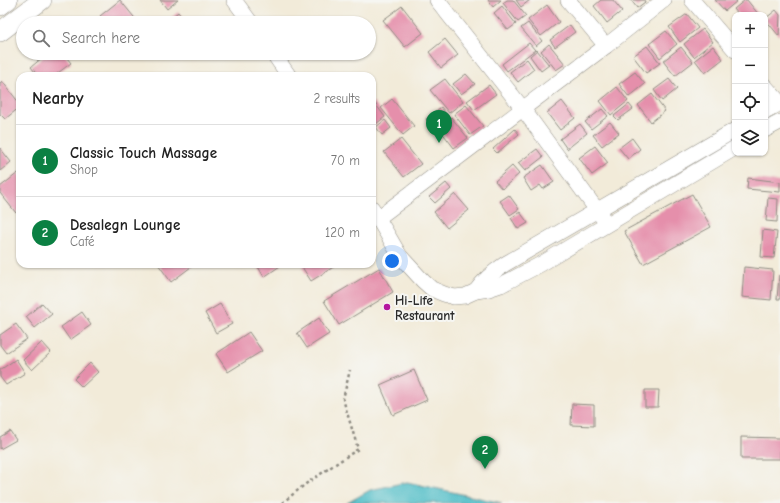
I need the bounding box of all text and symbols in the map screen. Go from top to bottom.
map controls [732,12,768,156]
button: + [732,12,768,48]
search box [16,16,376,60]
icon: search [30,27,52,49]
text: Search here [62,29,140,47]
button: − [732,48,768,84]
button: locate [732,84,768,120]
text: Nearby [32,89,83,108]
text: 2 results [313,91,360,106]
pin: 1 [426,110,452,143]
button: layers [732,120,768,156]
text: Classic Touch Massage [70,144,217,162]
text: 1 [42,153,48,168]
text: 70 m [331,153,360,168]
text: Shop [70,162,98,177]
text: Desalegn Lounge [70,216,180,234]
text: 2 [42,225,48,240]
text: 120 m [325,225,360,240]
text: Café [70,234,94,249]
your location [382,251,402,271]
place label: Hi-Life Restaurant [395,293,455,323]
marker: Hi-Life Restaurant [382,302,392,312]
pin: 2 [472,436,498,469]

